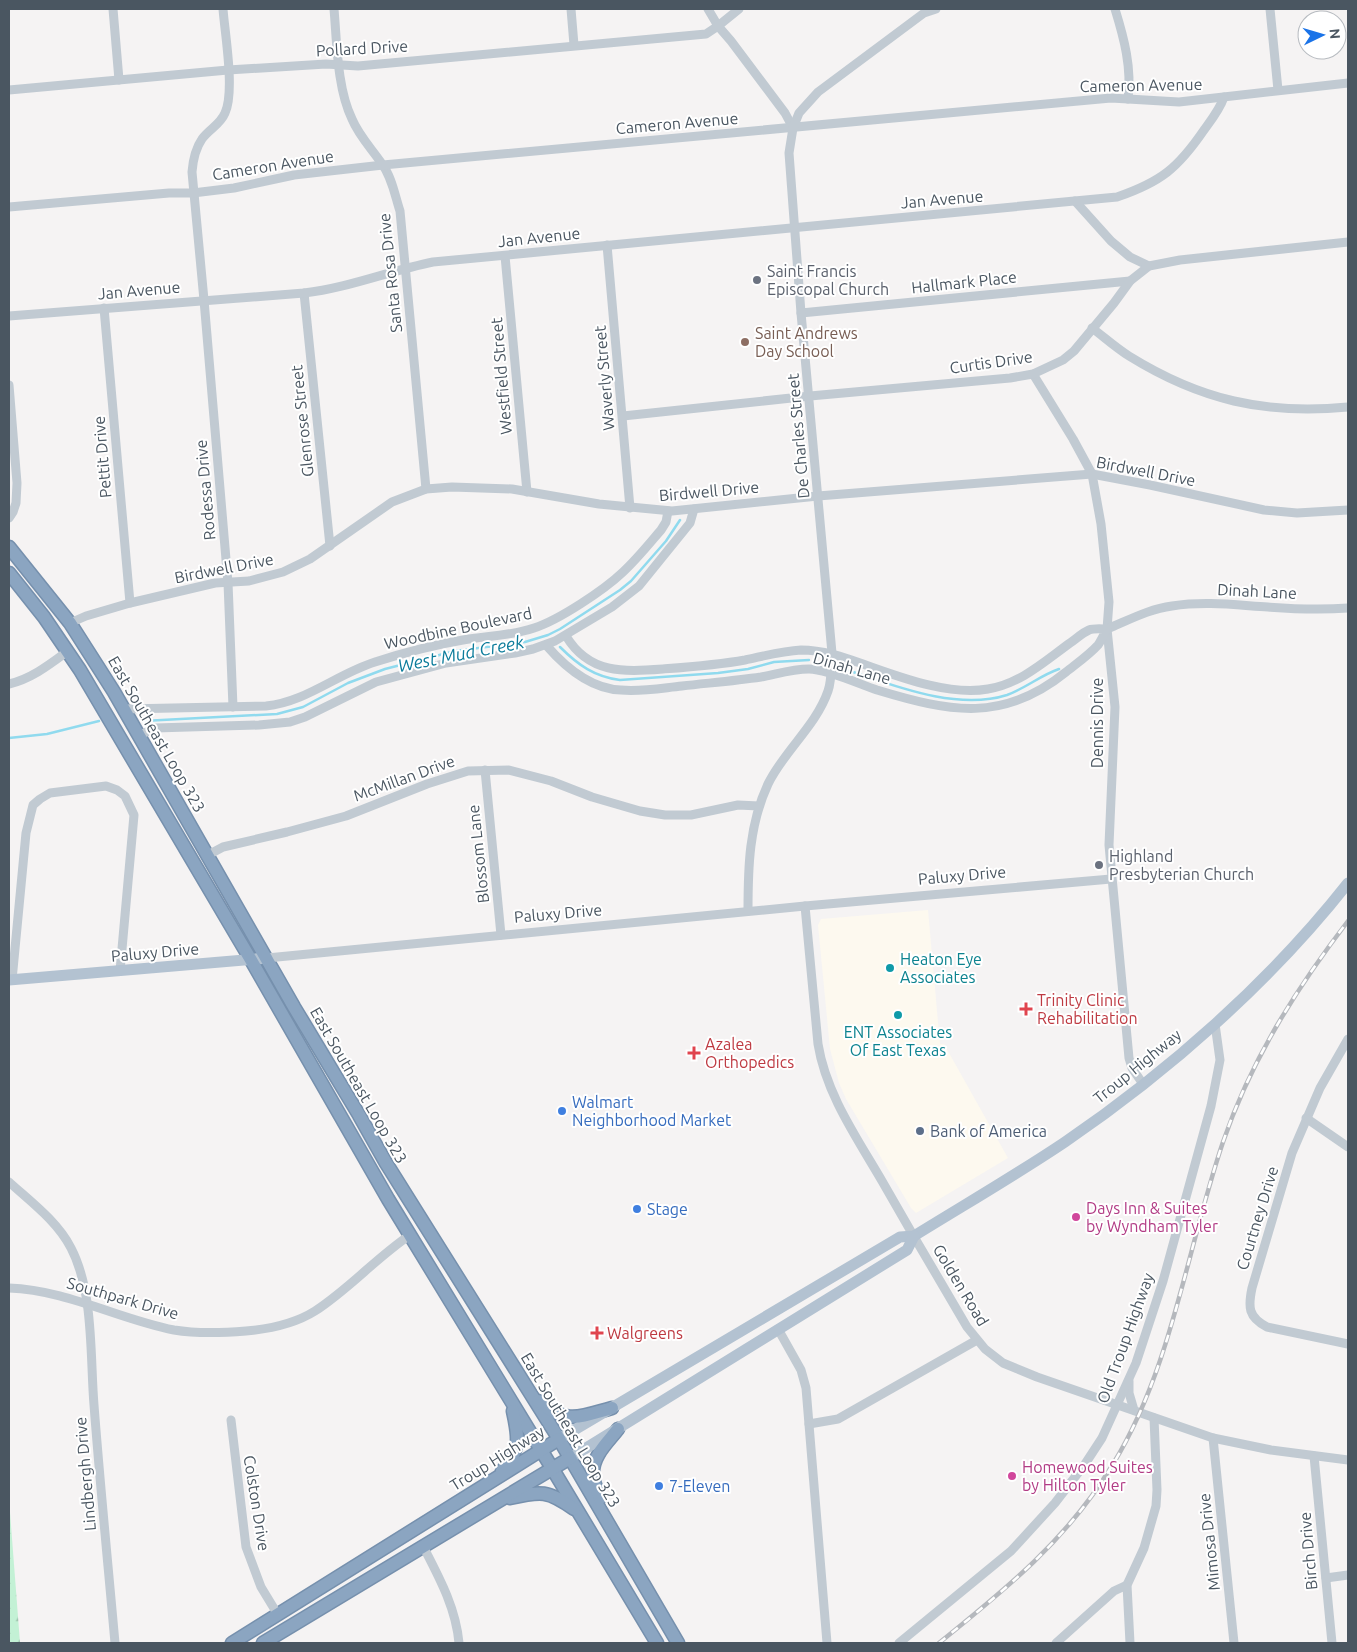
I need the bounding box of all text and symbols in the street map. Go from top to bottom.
north arrow [1297,10,1347,60]
text: N [1327,28,1343,40]
street label: Pollard Drive [315,37,409,59]
street label: Cameron Avenue [1079,75,1203,95]
street label: Cameron Avenue [615,109,739,137]
street label: Cameron Avenue [211,147,335,183]
street label: Jan Avenue [900,186,984,212]
street label: Santa Rosa Drive [375,212,405,334]
street label: Jan Avenue [497,224,581,250]
place label: Saint Francis Episcopal Church [767,262,889,298]
street label: Hallmark Place [910,268,1018,296]
marker: Saint Francis Episcopal Church [751,274,763,286]
street label: Jan Avenue [97,277,181,303]
street label: Westfield Street [487,316,515,435]
street label: Waverly Street [590,324,618,431]
place label: Saint Andrews Day School [755,324,858,360]
marker: Saint Andrews Day School [739,336,751,348]
street label: Curtis Drive [948,347,1034,377]
street label: Glenrose Street [287,364,317,478]
street label: De Charles Street [784,372,812,499]
street label: Pettit Drive [89,415,115,499]
street label: Rodessa Drive [192,439,218,541]
street label: Birdwell Drive [1095,453,1197,489]
street label: Birdwell Drive [658,478,760,504]
street label: Birdwell Drive [173,550,275,586]
street label: Dinah Lane [1217,580,1297,602]
street label: Woodbine Boulevard [382,604,534,652]
water label: West Mud Creek [396,631,526,675]
street label: Dinah Lane [811,648,893,688]
street label: East Southeast Loop 323 [105,653,209,815]
street label: Dennis Drive [1088,678,1106,768]
street label: McMillan Drive [351,751,457,805]
street label: Blossom Lane [464,804,492,904]
place label: Highland Presbyterian Church [1109,847,1254,883]
marker: Highland Presbyterian Church [1093,859,1105,871]
street label: Paluxy Drive [917,862,1007,888]
street label: Paluxy Drive [513,900,603,926]
street label: Paluxy Drive [110,939,200,965]
place label: Heaton Eye Associates [900,950,982,986]
marker: Heaton Eye Associates [884,962,896,974]
place label: Trinity Clinic Rehabilitation [1037,991,1138,1027]
marker: Trinity Clinic Rehabilitation [1019,1002,1033,1016]
street label: East Southeast Loop 323 [307,1004,411,1166]
marker: ENT Associates Of East Texas [892,1009,904,1021]
place label: ENT Associates Of East Texas [844,1023,952,1059]
street label: Troup Highway [1090,1025,1185,1107]
place label: Azalea Orthopedics [705,1035,794,1071]
marker: Azalea Orthopedics [687,1046,701,1060]
place label: Walmart Neighborhood Market [572,1093,732,1129]
marker: Walmart Neighborhood Market [556,1105,568,1117]
place label: Bank of America [930,1122,1047,1140]
marker: Bank of America [914,1125,926,1137]
street label: Courtney Drive [1233,1164,1281,1272]
place label: Days Inn & Suites by Wyndham Tyler [1086,1199,1218,1235]
place label: Stage [647,1200,688,1218]
marker: Stage [631,1203,643,1215]
marker: Days Inn & Suites by Wyndham Tyler [1070,1211,1082,1223]
street label: Golden Road [930,1241,992,1329]
street label: Old Troup Highway [1093,1270,1157,1406]
street label: Southpark Drive [65,1273,181,1323]
place label: Walgreens [607,1324,683,1342]
marker: Walgreens [591,1327,603,1339]
street label: East Southeast Loop 323 [518,1349,624,1511]
street label: Lindbergh Drive [71,1416,99,1532]
street label: Troup Highway [447,1422,548,1494]
street label: Colston Drive [241,1454,273,1552]
place label: Homewood Suites by Hilton Tyler [1022,1458,1153,1494]
marker: Homewood Suites by Hilton Tyler [1006,1470,1018,1482]
place label: 7-Eleven [669,1477,730,1495]
marker: 7-Eleven [653,1480,665,1492]
street label: Mimosa Drive [1195,1493,1223,1591]
street label: Birch Drive [1296,1511,1320,1591]

